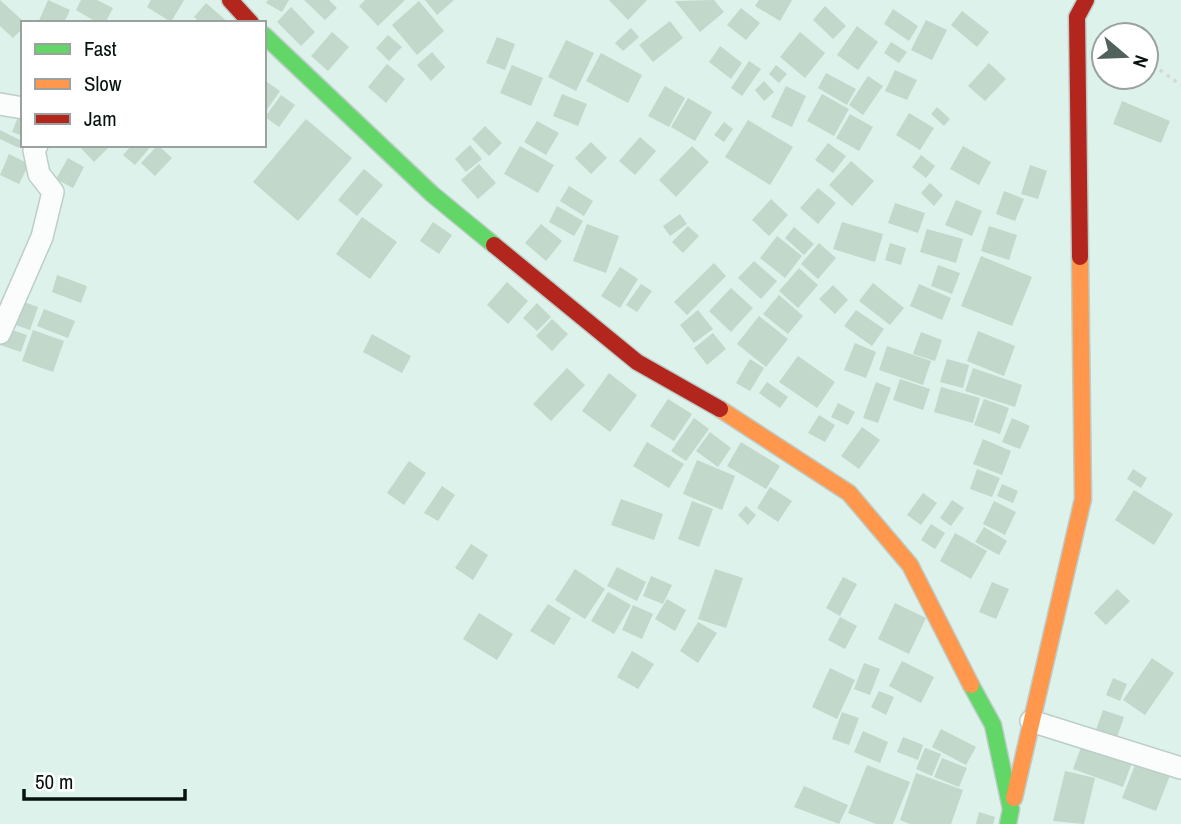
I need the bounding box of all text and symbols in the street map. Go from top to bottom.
legend [21,21,266,147]
north arrow [1090,21,1160,91]
text: Fast [84,34,117,63]
text: N [1127,52,1155,71]
text: Slow [84,69,122,98]
text: Jam [84,104,117,133]
scale bar [24,758,186,802]
text: 50 m [35,767,73,796]

